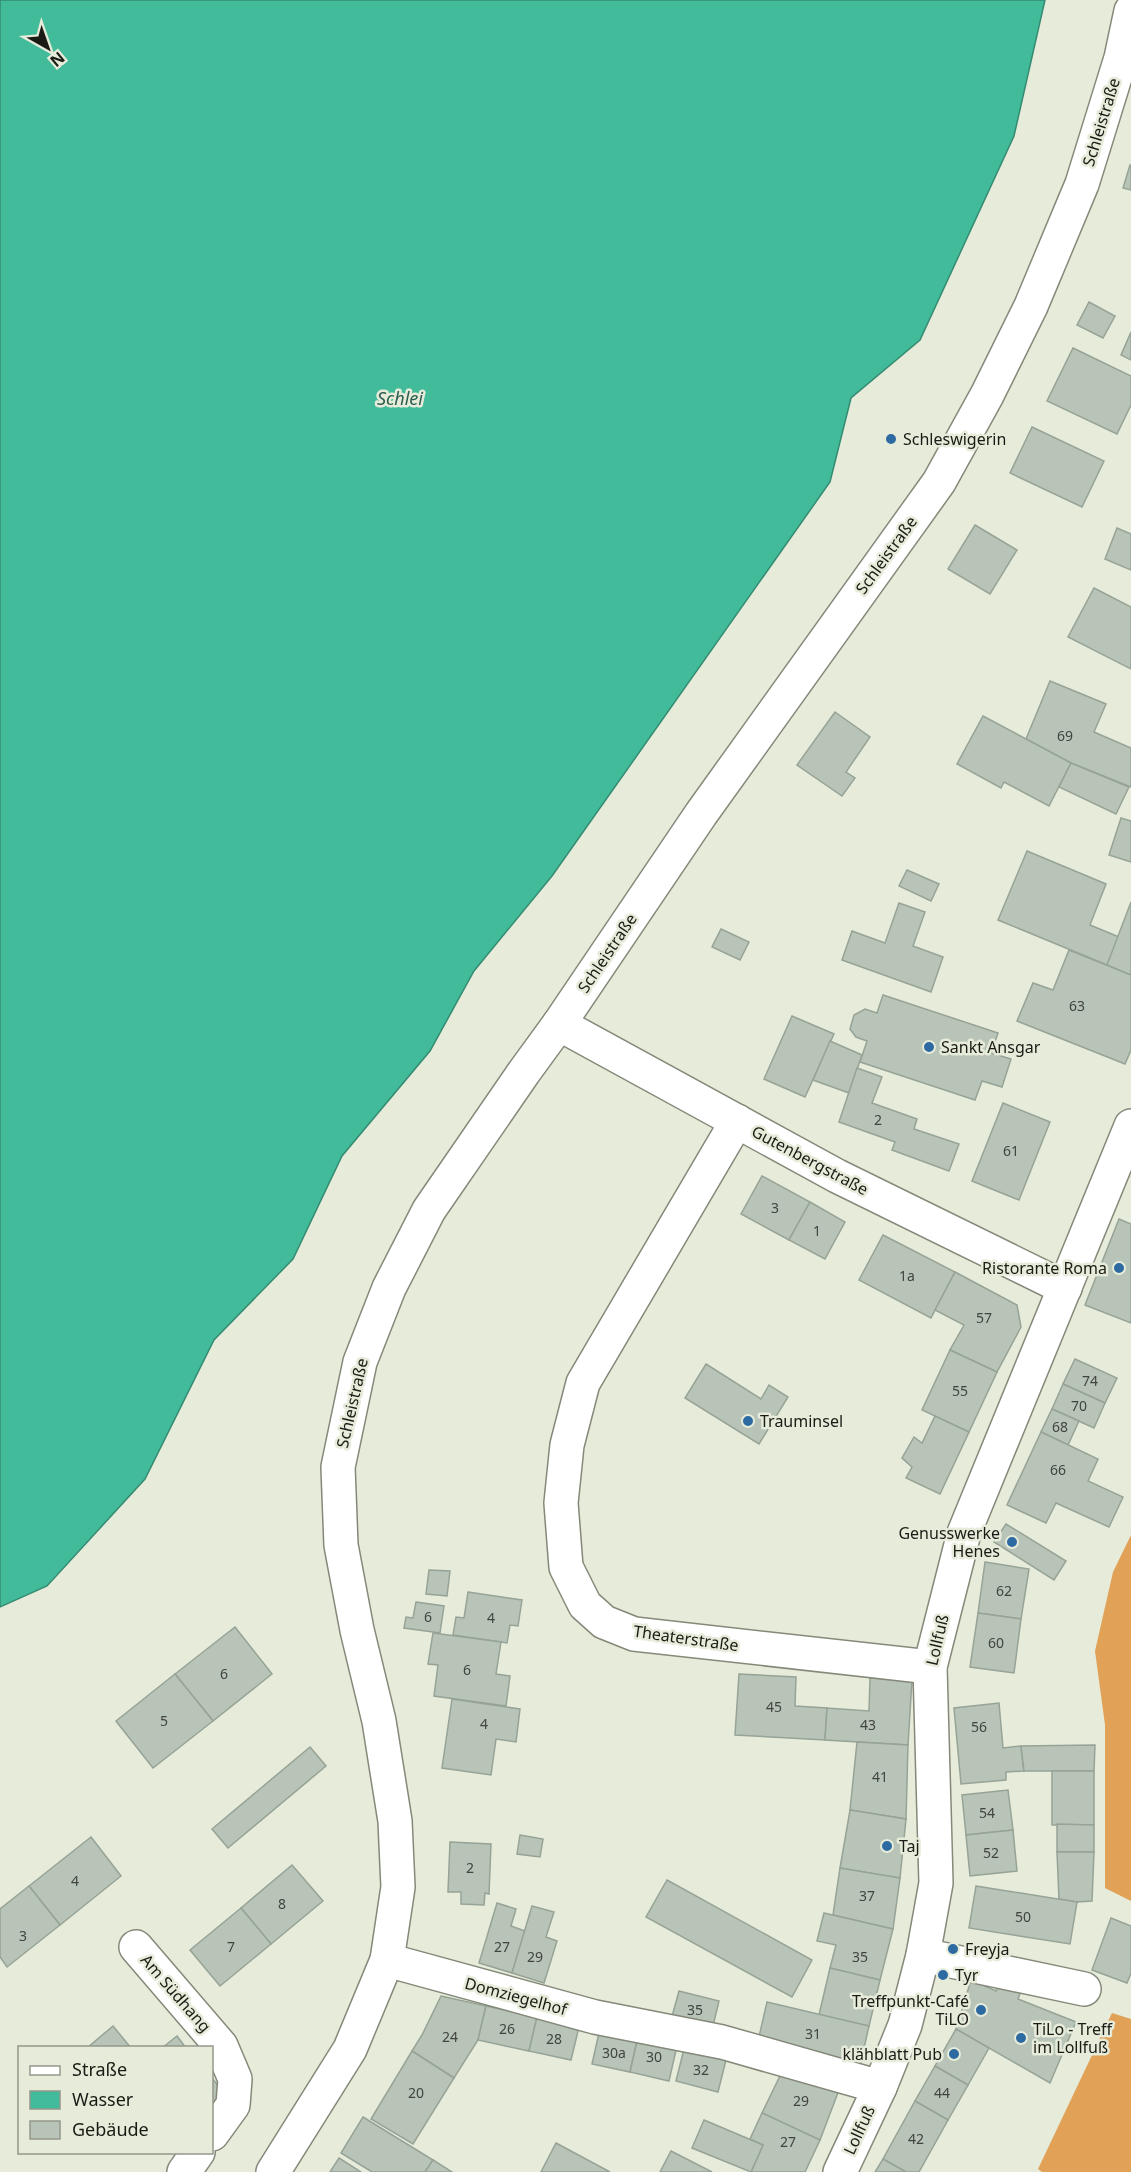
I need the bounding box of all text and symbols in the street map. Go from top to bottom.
north arrow [18,18,78,78]
text: N [46,47,70,72]
street label: Schleistraße [1077,75,1125,169]
water label: Schlei [377,386,423,410]
place label: Schleswigerin [903,428,1006,450]
marker: Schleswigerin [884,432,898,446]
street label: Schleistraße [850,512,922,598]
house number: 69 [1057,726,1073,745]
street label: Schleistraße [572,909,642,997]
house number: 63 [1069,996,1085,1015]
place label: Sankt Ansgar [941,1036,1041,1058]
marker: Sankt Ansgar [922,1040,936,1054]
house number: 2 [874,1110,882,1129]
street label: Gutenbergstraße [748,1120,872,1200]
house number: 61 [1003,1141,1019,1160]
house number: 3 [771,1198,779,1217]
house number: 1 [813,1221,821,1240]
place label: Ristorante Roma [982,1257,1107,1279]
marker: Ristorante Roma [1112,1261,1126,1275]
house number: 1a [899,1266,915,1285]
house number: 57 [976,1308,992,1327]
street label: Schleistraße [331,1356,373,1450]
house number: 74 [1082,1371,1098,1390]
house number: 55 [952,1381,968,1400]
house number: 70 [1071,1396,1087,1415]
place label: Trauminsel [760,1410,843,1432]
marker: Trauminsel [741,1414,755,1428]
house number: 68 [1052,1417,1068,1436]
house number: 66 [1050,1460,1066,1479]
place label: Genusswerke Henes [898,1522,1000,1562]
marker: Genusswerke Henes [1005,1535,1019,1549]
house number: 62 [996,1581,1012,1600]
house number: 6 [424,1607,432,1626]
house number: 4 [487,1608,495,1627]
street label: Lollfuß [920,1612,954,1668]
street label: Theaterstraße [632,1620,740,1656]
house number: 60 [988,1633,1004,1652]
house number: 6 [463,1660,471,1679]
house number: 6 [220,1664,228,1683]
house number: 45 [766,1697,782,1716]
house number: 5 [160,1711,168,1730]
house number: 4 [480,1714,488,1733]
house number: 43 [860,1715,876,1734]
house number: 56 [971,1717,987,1736]
house number: 41 [872,1767,888,1786]
house number: 54 [979,1803,995,1822]
place label: Taj [899,1835,920,1857]
marker: Taj [880,1839,894,1853]
house number: 52 [983,1843,999,1862]
house number: 2 [466,1858,474,1877]
house number: 4 [71,1871,79,1890]
house number: 37 [859,1886,875,1905]
house number: 8 [278,1894,286,1913]
house number: 50 [1015,1907,1031,1926]
house number: 3 [19,1926,27,1945]
house number: 7 [227,1937,235,1956]
house number: 27 [494,1937,510,1956]
place label: Freyja [965,1938,1010,1960]
marker: Freyja [946,1942,960,1956]
house number: 29 [527,1947,543,1966]
house number: 35 [852,1947,868,1966]
street label: Am Südhang [136,1949,216,2037]
place label: Tyr [955,1964,979,1986]
marker: Tyr [936,1968,950,1982]
street label: Domziegelhof [462,1972,571,2021]
place label: Treffpunkt-Café TiLO [852,1990,969,2030]
house number: 35 [687,2000,703,2019]
marker: Treffpunkt-Café TiLO [974,2003,988,2017]
place label: TiLo - Treff im Lollfuß [1033,2018,1113,2058]
house number: 26 [499,2019,515,2038]
house number: 31 [805,2024,821,2043]
house number: 24 [442,2027,458,2046]
house number: 28 [546,2029,562,2048]
marker: TiLo - Treff im Lollfuß [1014,2031,1028,2045]
house number: 30a [602,2043,626,2062]
place label: klähblatt Pub [842,2043,942,2065]
legend [18,2046,213,2154]
house number: 30 [646,2047,662,2066]
marker: klähblatt Pub [947,2047,961,2061]
text: Straße [72,2057,127,2081]
house number: 32 [693,2060,709,2079]
house number: 20 [408,2083,424,2102]
house number: 44 [934,2083,950,2102]
text: Wasser [72,2087,134,2111]
house number: 29 [793,2091,809,2110]
street label: Lollfuß [838,2102,880,2158]
text: Gebäude [72,2117,149,2141]
house number: 42 [908,2129,924,2148]
house number: 27 [780,2132,796,2151]

